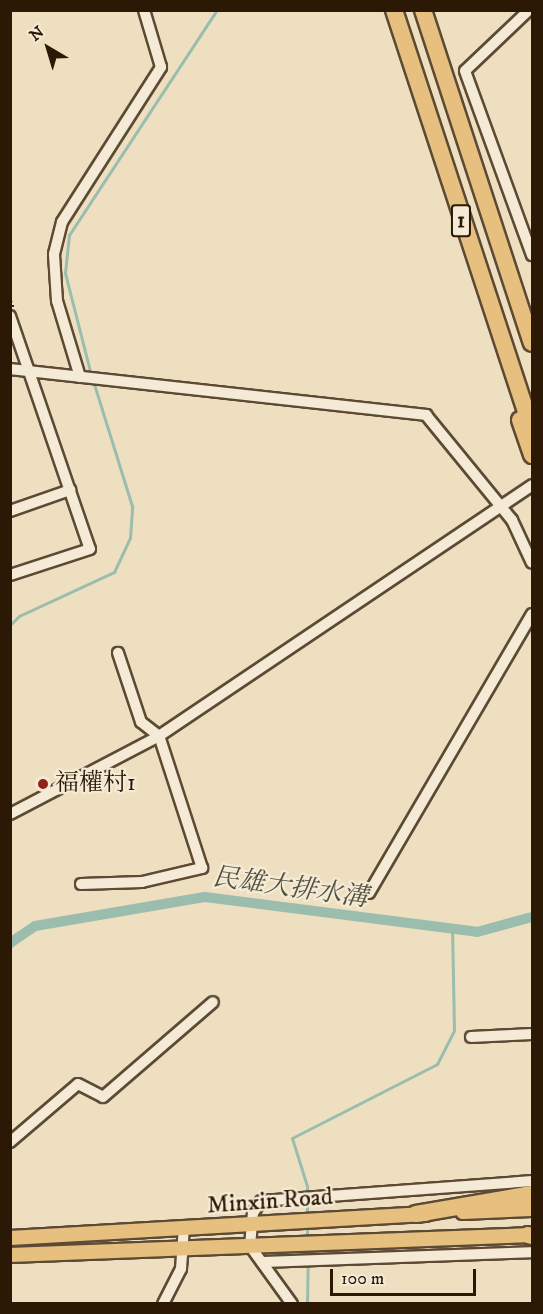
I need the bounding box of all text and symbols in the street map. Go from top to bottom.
north arrow [18,18,78,78]
text: N [26,22,48,46]
road number: 1 [450,202,472,240]
place label: 福權村1 [55,770,136,798]
marker: 福權村1 [36,777,50,791]
water label: 民雄大排水溝 [211,862,369,914]
street label: Minxin Road [206,1183,334,1221]
scale bar [333,1257,478,1295]
text: 100 m [341,1268,384,1290]

